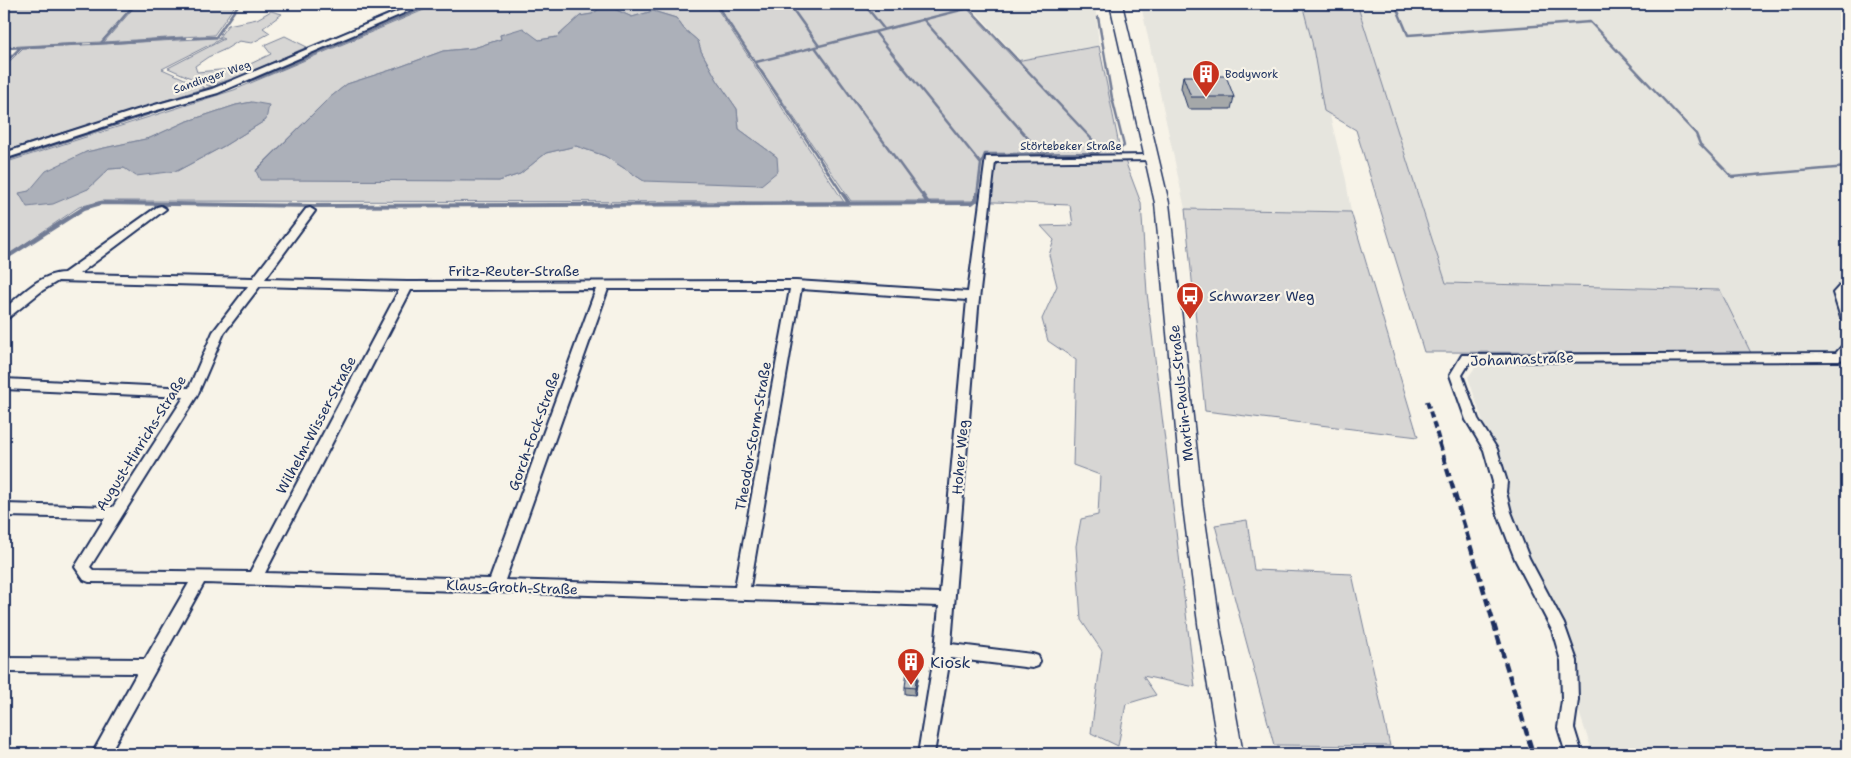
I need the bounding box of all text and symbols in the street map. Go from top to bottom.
street label: Sandinger Weg [171,57,253,97]
building icon: Bodywork [1191,59,1221,98]
place label: Bodywork [1225,67,1278,82]
street label: Störtebeker Straße [1020,139,1122,154]
street label: Fritz-Reuter-Straße [448,262,580,280]
bus stop icon: Schwarzer Weg [1175,281,1205,320]
place label: Schwarzer Weg [1209,287,1315,305]
street label: Martin-Pauls-Straße [1165,324,1197,462]
street label: Johannastraße [1470,348,1574,370]
street label: Wilhelm-Wisser-Straße [272,353,360,497]
street label: Theodor-Storm-Straße [731,360,775,512]
street label: Gorch-Fock-Straße [504,369,564,493]
street label: August-Hinrichs-Straße [92,372,190,514]
street label: Hoher Weg [948,419,972,495]
street label: Klaus-Groth-Straße [446,576,578,598]
building icon: Kiosk [896,647,926,686]
place label: Kiosk [930,652,971,673]

